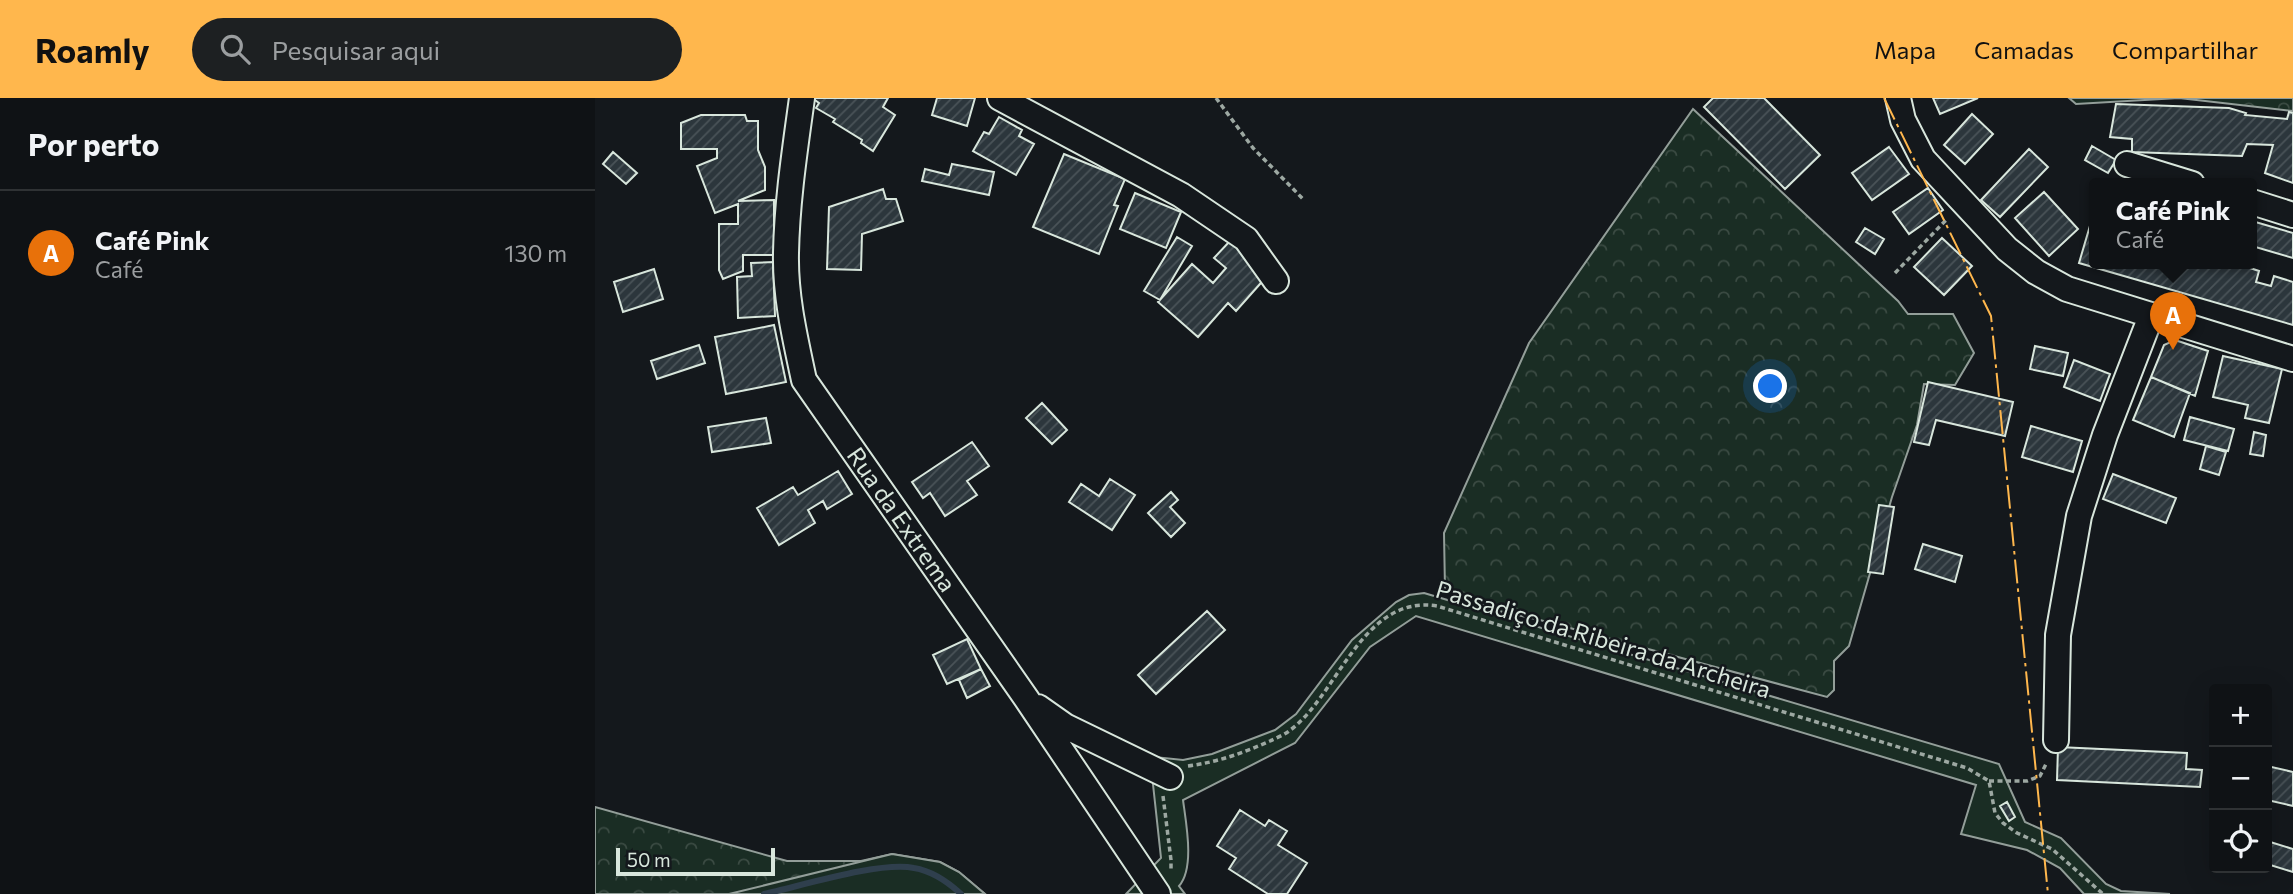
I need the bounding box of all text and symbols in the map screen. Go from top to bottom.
search box [192,18,682,81]
text: Roamly [35,29,150,70]
icon: search [216,30,254,68]
text: Pesquisar aqui [272,34,440,65]
text: Mapa [1874,35,1936,64]
text: Camadas [1974,35,2074,64]
text: Compartilhar [2112,35,2258,64]
text: Por perto [28,125,160,162]
popup [2089,178,2257,269]
text: Café Pink [2116,194,2230,225]
text: Café Pink [95,224,209,255]
text: Café [2116,225,2164,253]
text: A [43,239,59,267]
text: 130 m [505,239,567,267]
text: Café [95,255,143,283]
pin: A [2150,292,2196,350]
your location [1753,369,1787,403]
street label: Rua da Extrema [842,441,963,597]
street label: Passadiço da Ribeira da Archeira [1432,574,1774,703]
map controls [2209,684,2272,873]
button: + [2209,684,2272,747]
button: − [2209,747,2272,810]
button: locate [2209,810,2272,873]
scale bar [616,845,775,877]
text: 50 m [627,848,671,871]

